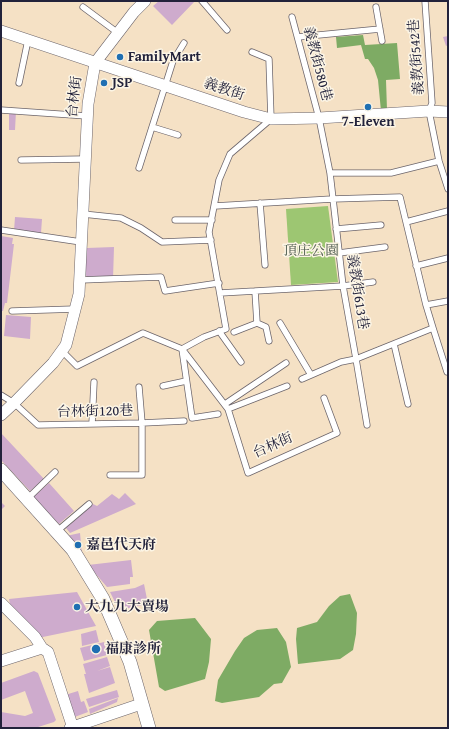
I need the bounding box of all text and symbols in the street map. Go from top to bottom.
street label: 義教街542巷 [406,18,428,96]
street label: 義教街580巷 [299,25,335,103]
place label: FamilyMart [128,49,201,65]
marker: FamilyMart [115,52,125,62]
street label: 台林街 [64,75,86,119]
place label: JSP [112,75,132,91]
street label: 義教街 [201,76,247,104]
marker: JSP [99,78,109,88]
marker: 7-Eleven [363,102,373,112]
place label: 7-Eleven [341,114,395,130]
park label: 頂庄公園 [283,243,339,259]
street label: 義教街613巷 [343,253,371,331]
street label: 台林街120巷 [57,403,133,421]
street label: 台林街 [250,430,296,462]
place label: 嘉邑代天府 [86,537,156,553]
marker: 嘉邑代天府 [73,540,83,550]
place label: 大九九大賣場 [85,599,169,615]
marker: 大九九大賣場 [72,602,82,612]
place label: 福康診所 [105,641,161,657]
marker: 福康診所 [90,643,102,655]

